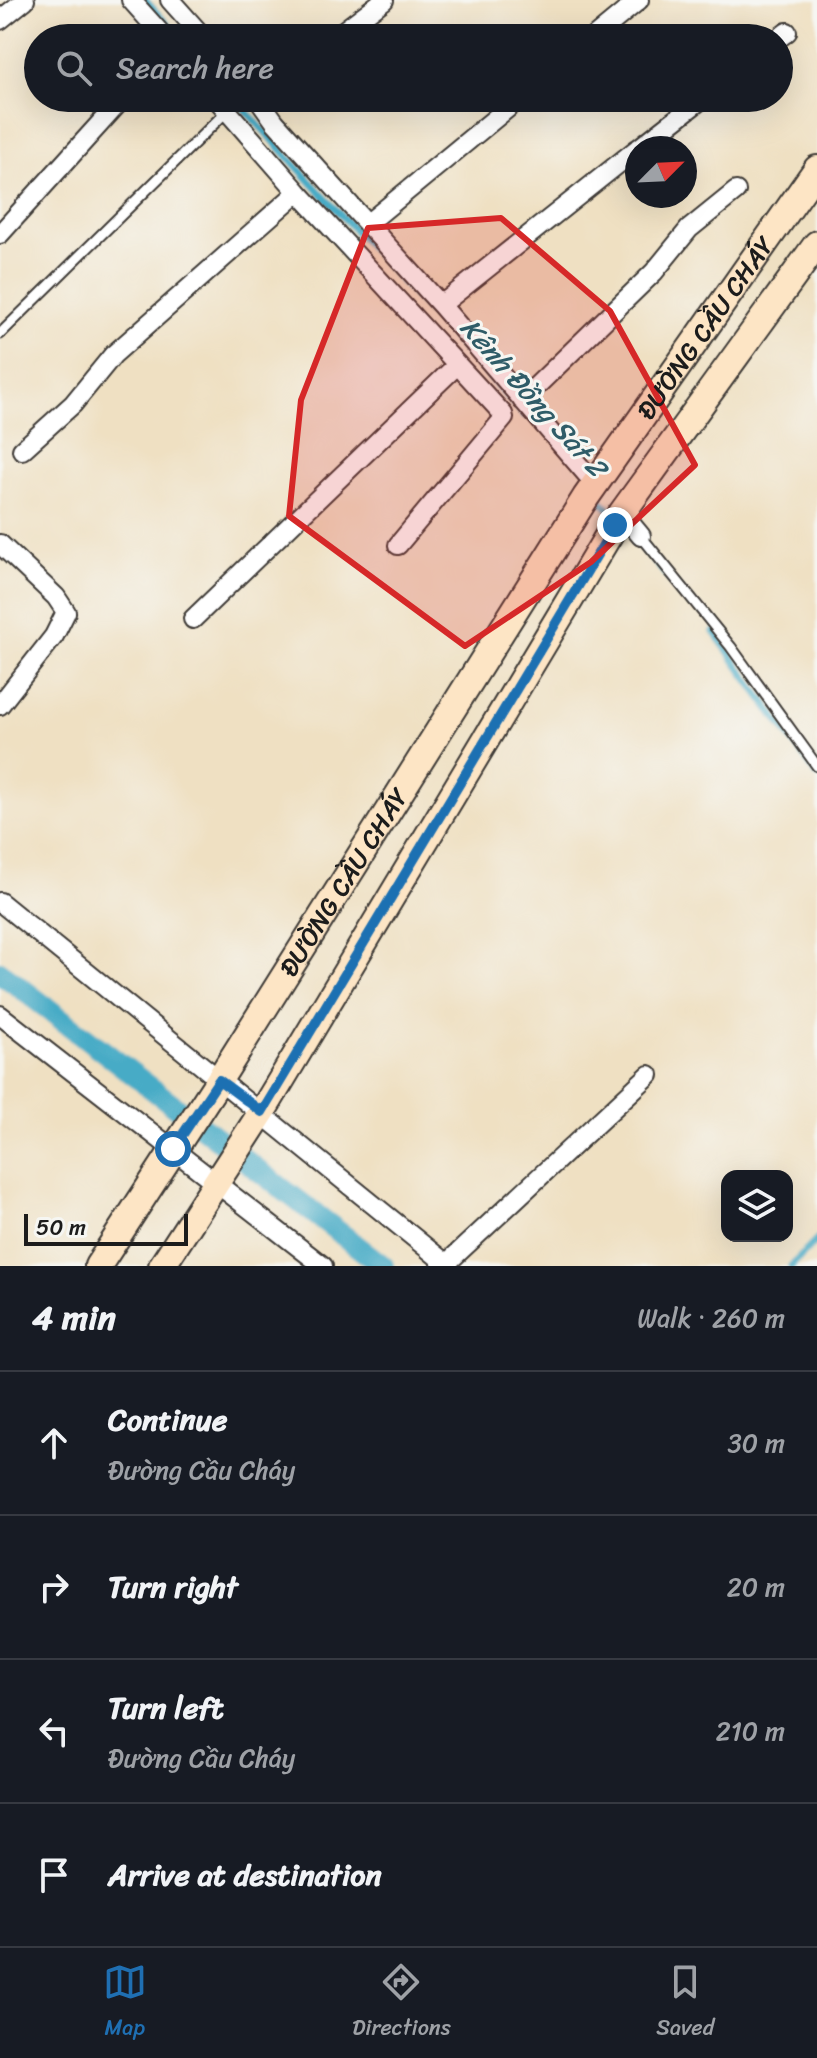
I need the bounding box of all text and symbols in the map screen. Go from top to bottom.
search box [24,24,793,112]
text: Search here [116,41,274,95]
icon: search [52,46,96,90]
north arrow [625,136,697,208]
street label: ĐƯỜNG CẦU CHÁY [624,225,787,429]
water label: Kênh Đồng Sát 2 [448,306,622,492]
route end [597,507,633,543]
street label: ĐƯỜNG CẦU CHÁY [266,777,421,986]
route start [155,1131,191,1167]
map controls [721,1170,793,1242]
button: layers [721,1170,793,1242]
text: 50 m [36,1208,86,1247]
scale bar [24,1210,188,1246]
text: 4 min [32,1288,116,1348]
text: Walk · 260 m [637,1295,785,1341]
text: Continue [108,1393,227,1447]
text: 30 m [728,1420,785,1466]
icon: ahead [32,1421,76,1465]
text: Đường Cầu Cháy [108,1447,295,1493]
text: Turn right [108,1560,238,1614]
text: 20 m [727,1564,785,1610]
icon: right [32,1565,76,1609]
text: Turn left [108,1681,224,1735]
text: 210 m [716,1708,785,1754]
icon: left [32,1709,76,1753]
text: Đường Cầu Cháy [108,1735,295,1781]
text: Arrive at destination [108,1848,382,1902]
icon: arrive [32,1853,76,1897]
tab: Map [103,1960,147,2047]
tab: Directions [352,1960,451,2047]
tab: Saved [656,1960,714,2047]

